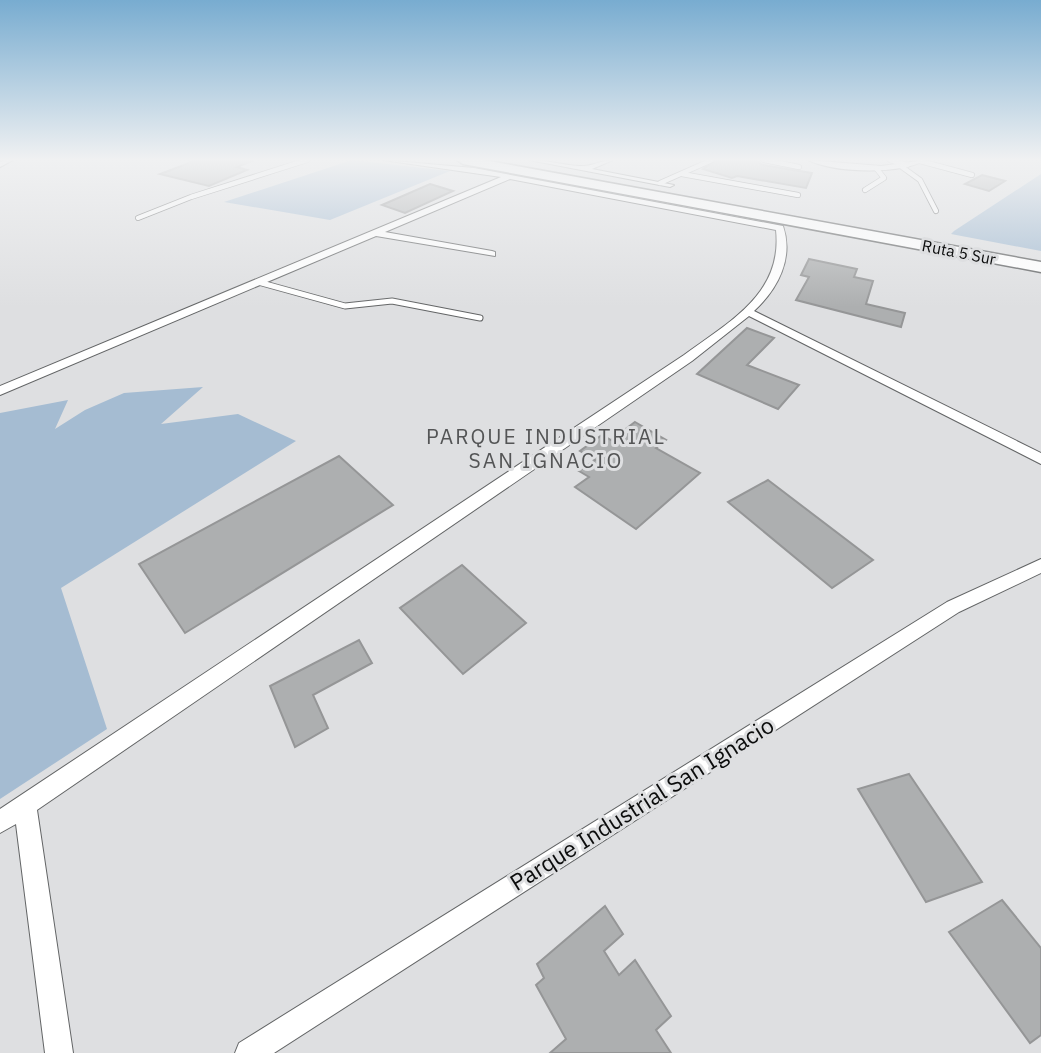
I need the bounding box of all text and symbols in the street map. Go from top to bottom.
street label: Ruta 5 Sur [920,235,998,269]
district label: PARQUE INDUSTRIAL SAN IGNACIO [426,422,666,474]
street label: Parque Industrial San Ignacio [504,709,779,897]

